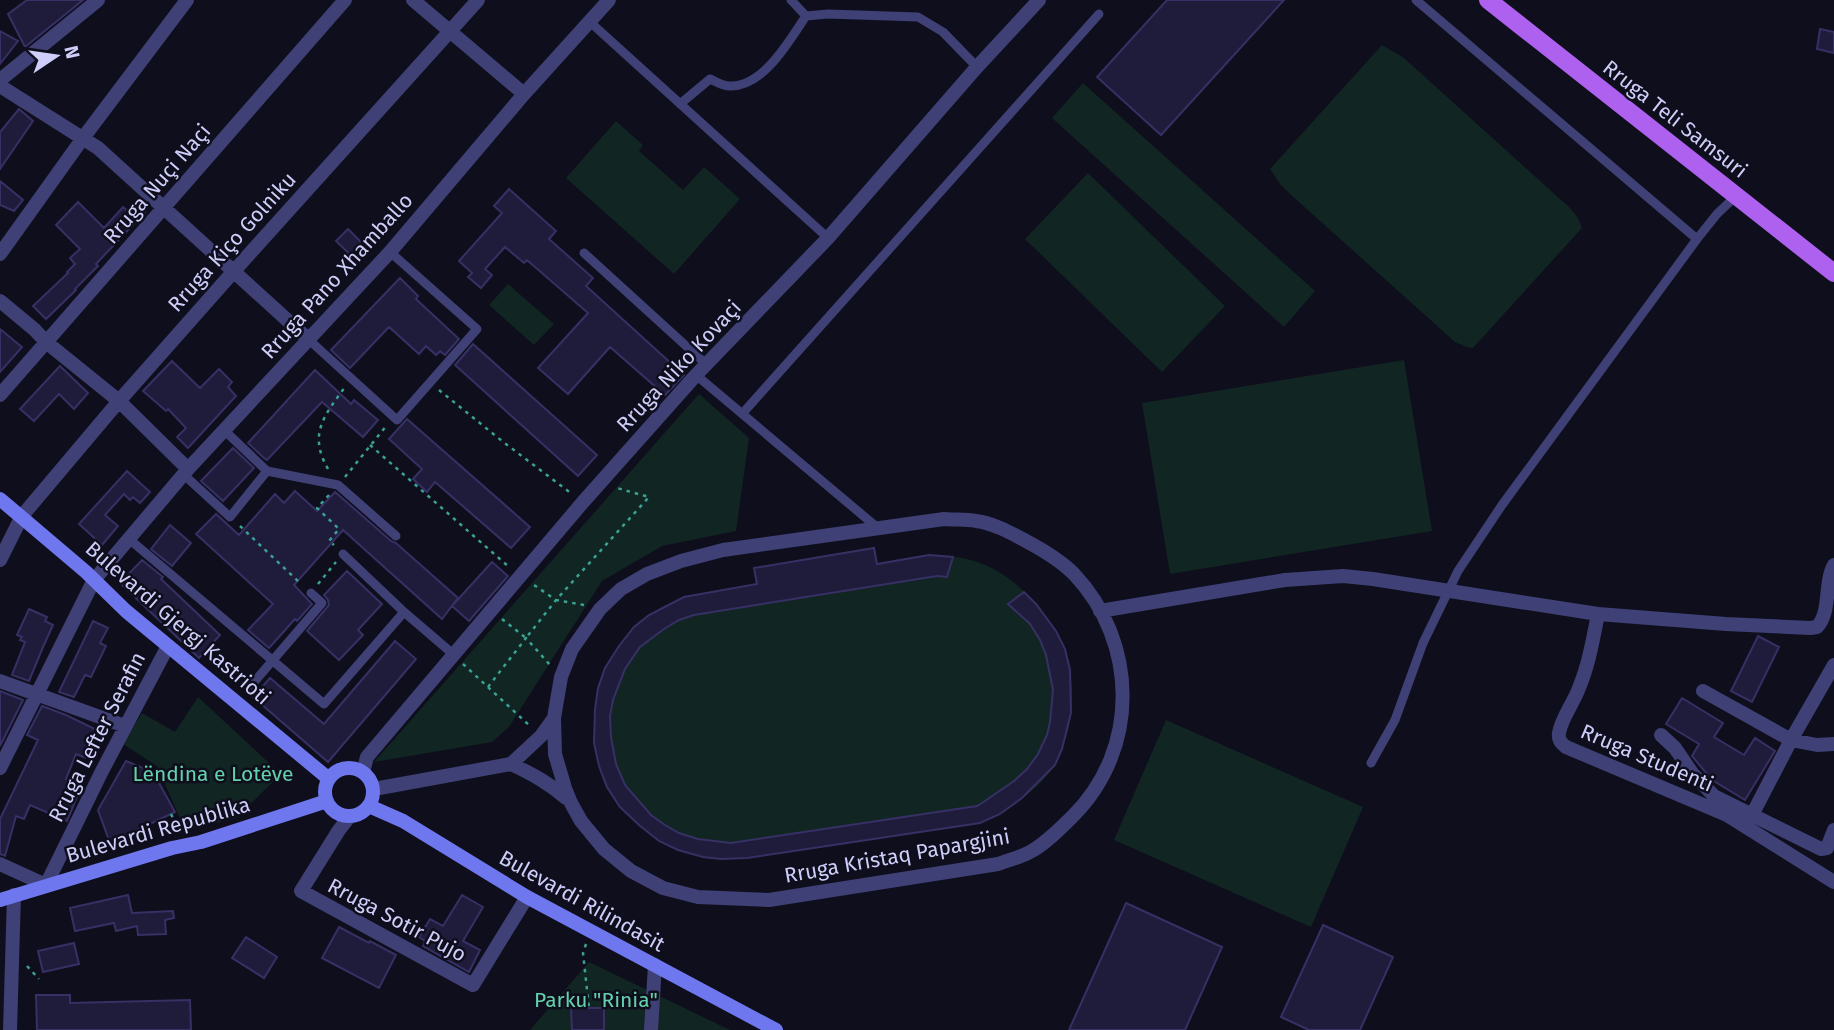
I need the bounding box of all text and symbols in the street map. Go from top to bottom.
north arrow [21,21,91,91]
text: N [59,44,85,61]
street label: Rruga Teli Samsuri [1598,54,1752,184]
street label: Rruga Nuçi Naçi [98,119,216,249]
street label: Rruga Kiço Golniku [162,167,302,317]
street label: Rruga Pano Xhamballo [256,188,418,364]
street label: Rruga Niko Kovaçi [611,295,747,437]
street label: Bulevardi Gjergj Kastrioti [80,536,276,710]
street label: Rruga Lefter Serafin [43,648,151,826]
street label: Rruga Studenti [1577,718,1717,798]
park label: Lëndina e Lotëve [133,761,294,787]
street label: Bulevardi Republika [63,791,253,869]
street label: Rruga Kristaq Papargjini [782,823,1012,889]
street label: Bulevardi Rilindasit [495,845,670,958]
street label: Rruga Sotir Pujo [323,873,471,967]
park label: Parku "Rinia" [534,987,658,1013]

